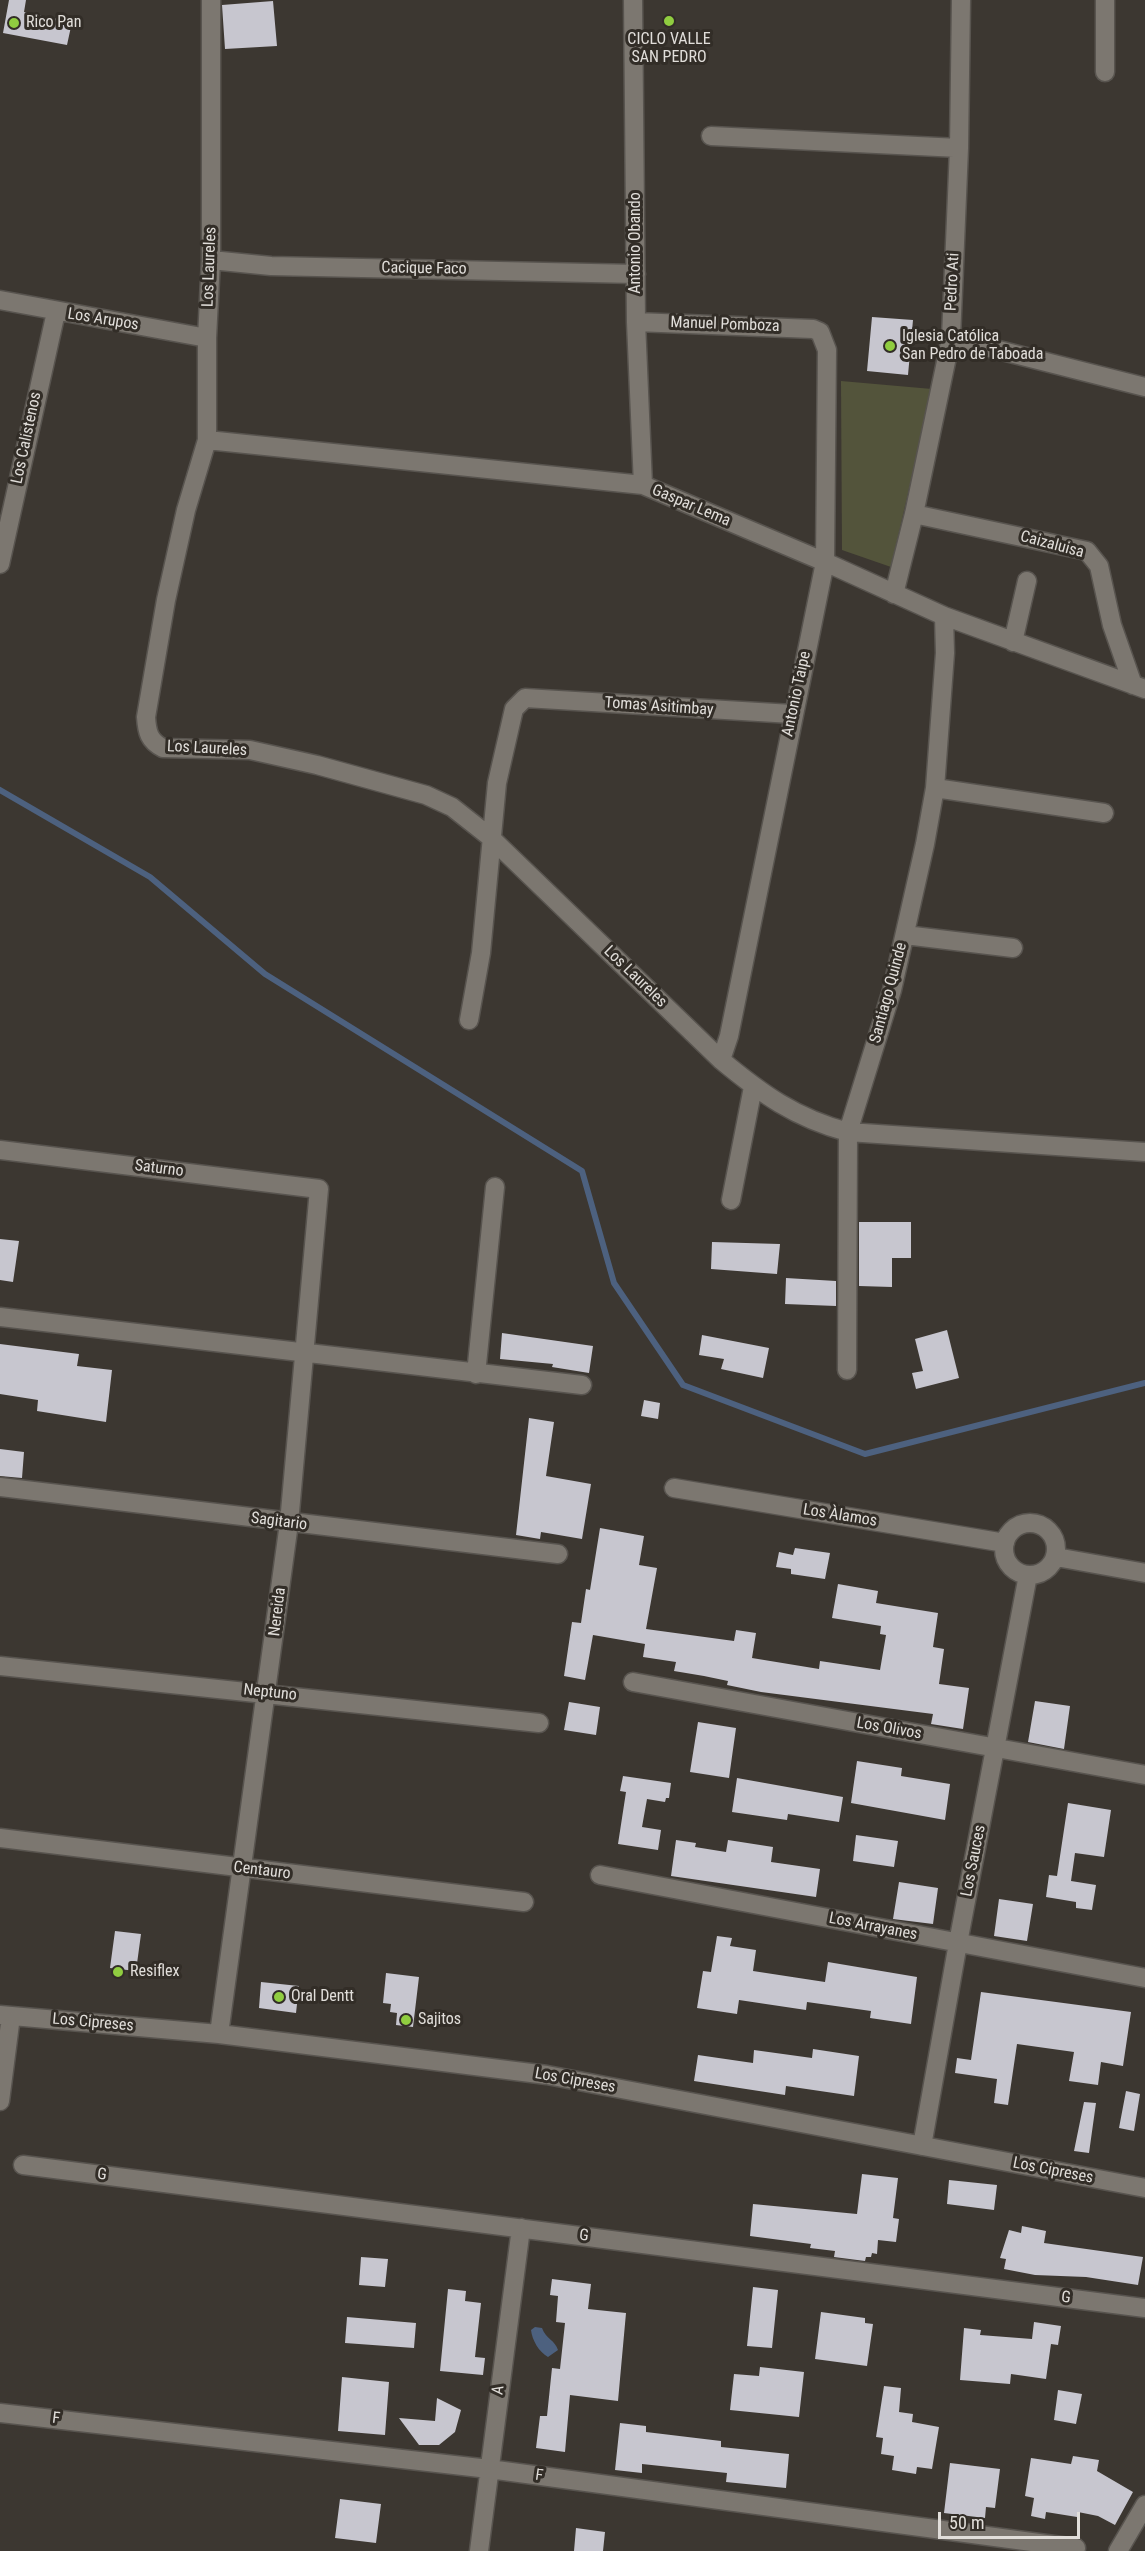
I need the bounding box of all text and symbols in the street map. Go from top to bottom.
place label: Rico Pan [26,13,81,33]
marker: CICLO VALLE SAN PEDRO [662,14,676,28]
marker: Rico Pan [7,16,21,30]
place label: CICLO VALLE SAN PEDRO [627,30,711,68]
street label: Antonio Obando [626,192,646,294]
street label: Los Laureles [199,227,221,307]
street label: Pedro Ati [942,252,964,312]
street label: Cacique Faco [381,259,467,279]
street label: Los Arupos [66,305,140,335]
street label: Manuel Pomboza [670,313,780,337]
place label: Iglesia Católica San Pedro de Taboada [902,327,1043,365]
marker: Iglesia Católica San Pedro de Taboada [883,339,897,353]
street label: Los Calistenos [8,390,46,486]
street label: Gaspar Lema [649,481,733,531]
street label: Caizaluisa [1018,527,1086,563]
street label: Antonio Taipe [779,650,815,738]
street label: Tomas Asitimbay [604,694,714,720]
street label: Los Laureles [166,737,248,761]
street label: Santiago Quinde [866,940,912,1046]
street label: Los Laureles [599,942,671,1012]
street label: Saturno [133,1156,185,1182]
street label: Los Àlamos [802,1501,878,1531]
street label: Sagitario [250,1509,308,1535]
street label: Nereida [265,1587,291,1637]
street label: Neptuno [242,1681,298,1705]
street label: Los Olivos [855,1714,923,1744]
street label: Los Sauces [958,1824,990,1898]
street label: Centauro [232,1858,292,1884]
street label: Los Arrayanes [827,1909,919,1945]
place label: Resiflex [130,1962,180,1982]
marker: Resiflex [111,1965,125,1979]
place label: Oral Dentt [291,1987,354,2007]
marker: Oral Dentt [272,1990,286,2004]
street label: Los Cipreses [52,2010,134,2036]
place label: Sajitos [418,2010,461,2030]
marker: Sajitos [399,2013,413,2027]
street label: Los Cipreses [533,2064,617,2098]
street label: Los Cipreses [1011,2154,1095,2188]
street label: G [96,2165,108,2185]
street label: G [578,2226,590,2246]
street label: G [1060,2288,1072,2308]
street label: A [489,2384,509,2396]
street label: F [51,2409,61,2429]
street label: F [534,2466,544,2486]
scale bar [941,2500,1084,2538]
text: 50 m [949,2512,984,2533]

